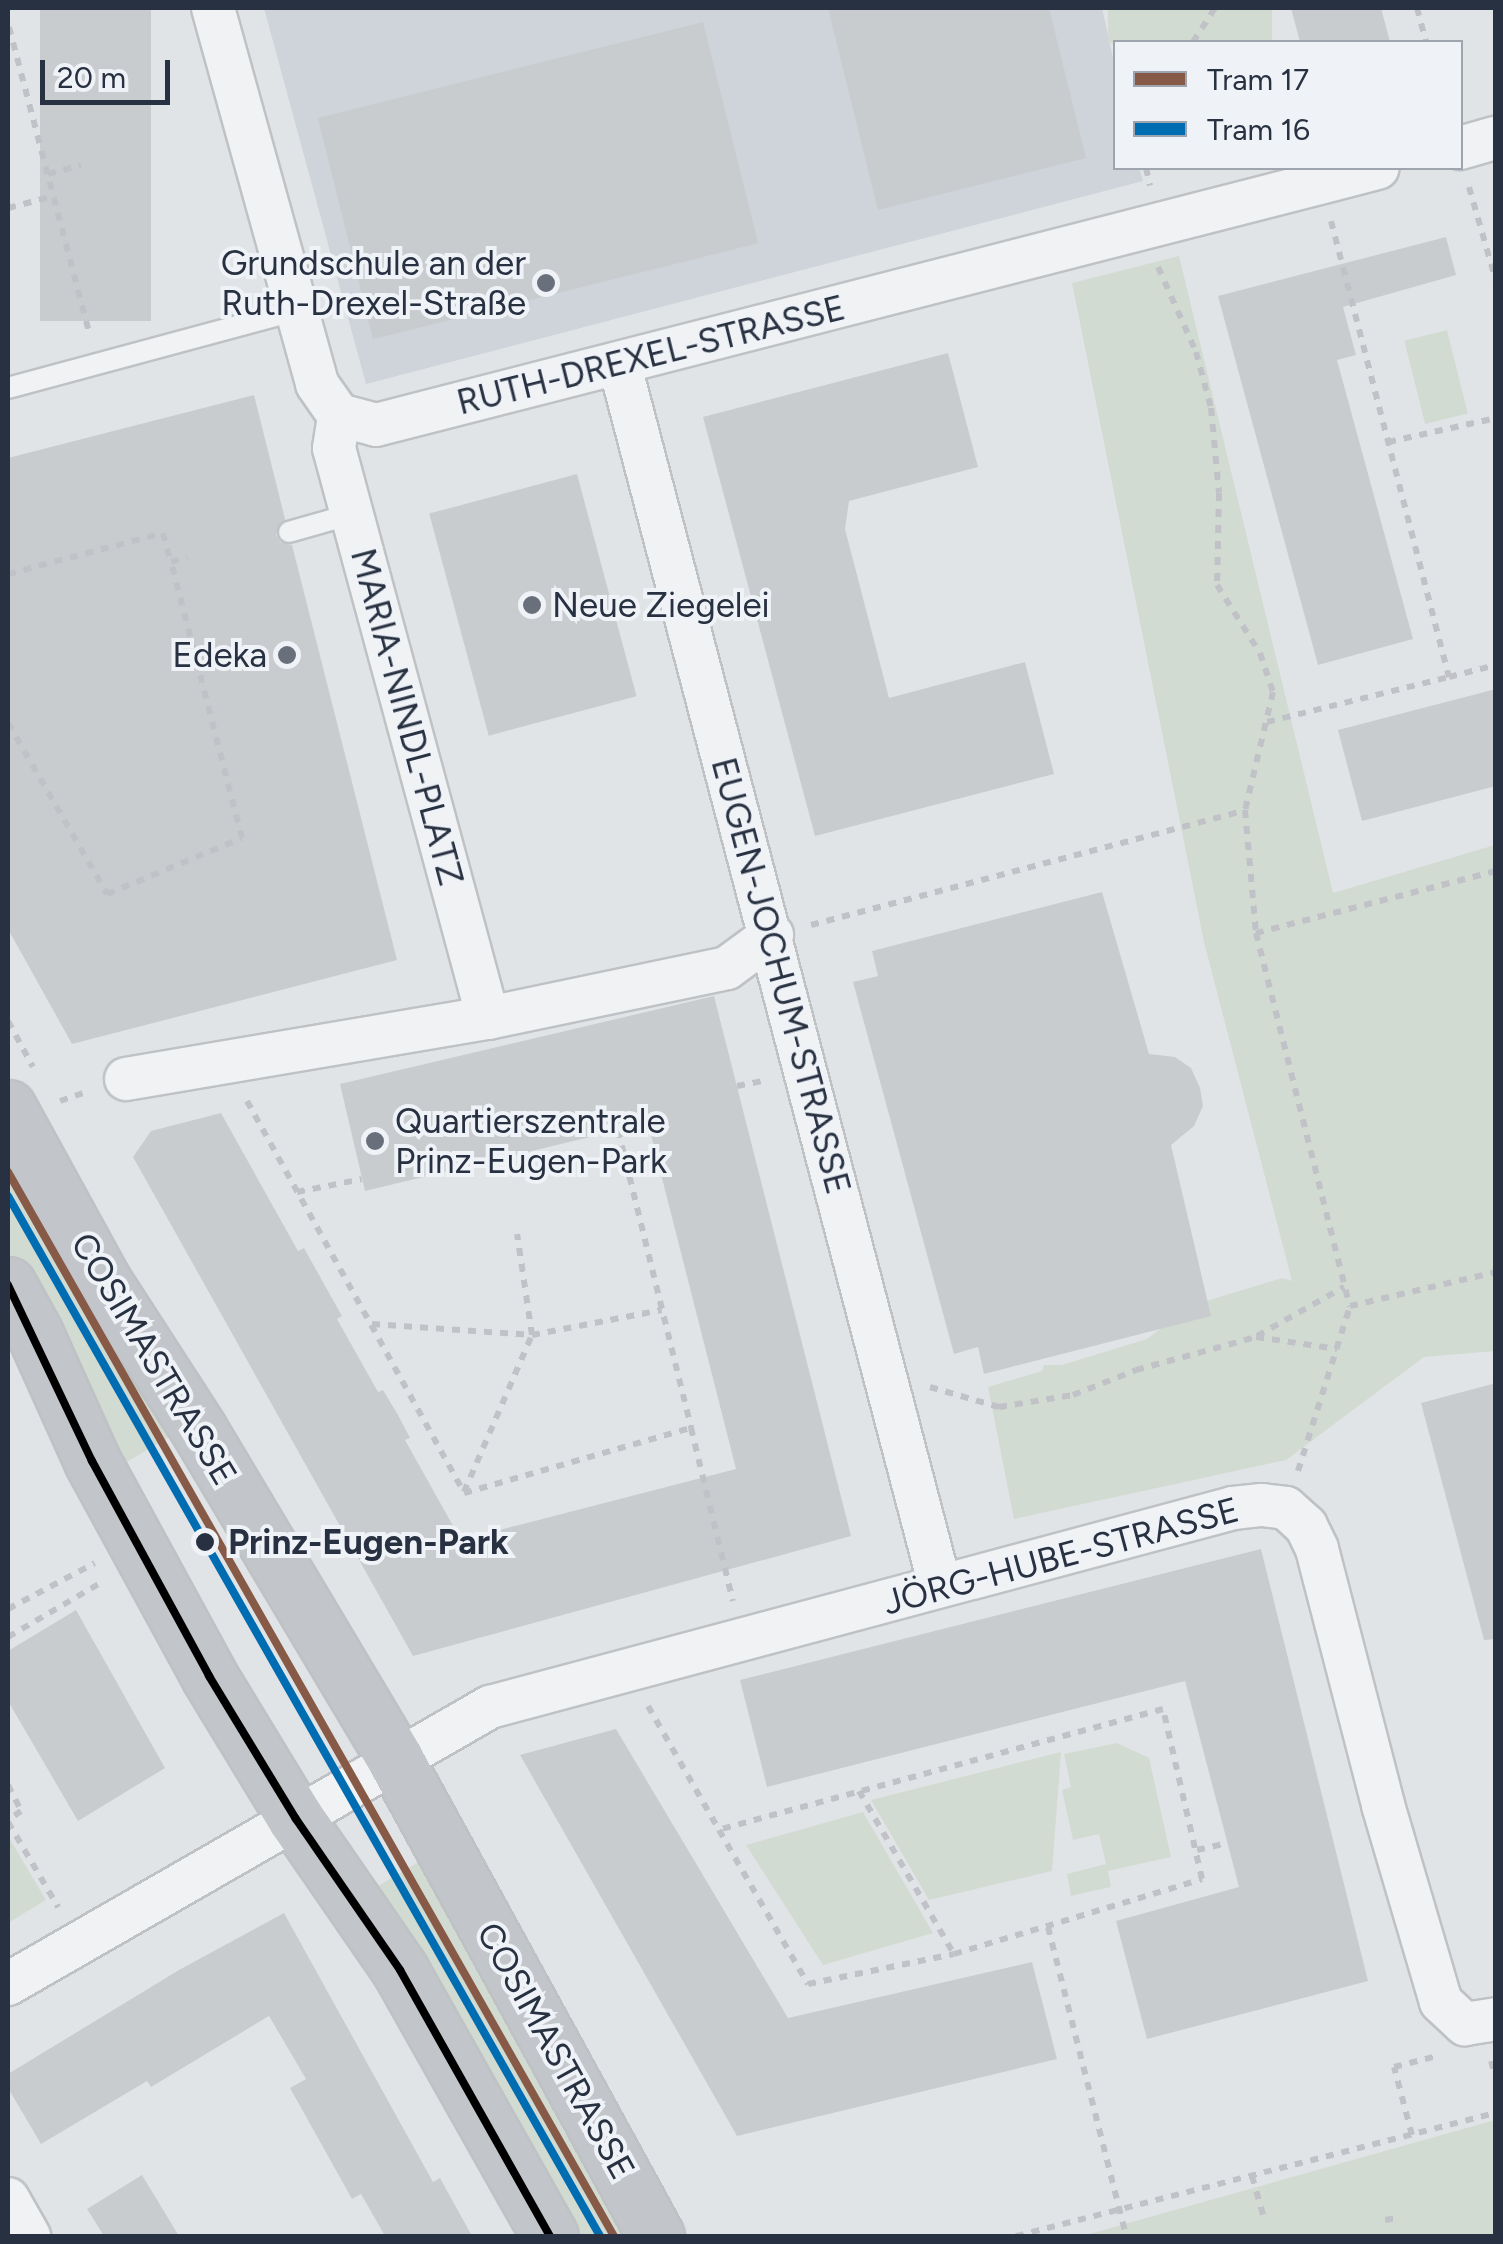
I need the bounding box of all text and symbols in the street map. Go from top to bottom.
scale bar [45,40,175,102]
legend [1113,40,1463,170]
text: 20 m [57,59,126,96]
text: Tram 17 [1207,61,1309,98]
text: Tram 16 [1207,111,1310,148]
place label: Grundschule an der Ruth-Drexel-Straße [221,242,526,324]
marker: Grundschule an der Ruth-Drexel-Straße [535,272,557,294]
street label: RUTH-DREXEL-STRASSE [453,286,849,424]
street label: MARIA-NINDL-PLATZ [342,544,472,890]
place label: Neue Ziegelei [552,584,770,626]
marker: Neue Ziegelei [521,594,543,616]
place label: Edeka [172,634,267,676]
marker: Edeka [276,644,298,666]
street label: EUGEN-JOCHUM-STRASSE [702,753,860,1199]
place label: Quartierszentrale Prinz-Eugen-Park [395,1100,667,1182]
marker: Quartierszentrale Prinz-Eugen-Park [364,1130,386,1152]
street label: COSIMASTRASSE [62,1225,246,1493]
street label: JÖRG-HUBE-STRASSE [879,1488,1243,1624]
place label: Prinz-Eugen-Park [228,1521,509,1563]
marker: Prinz-Eugen-Park [192,1529,218,1555]
street label: COSIMASTRASSE [468,1915,644,2187]

